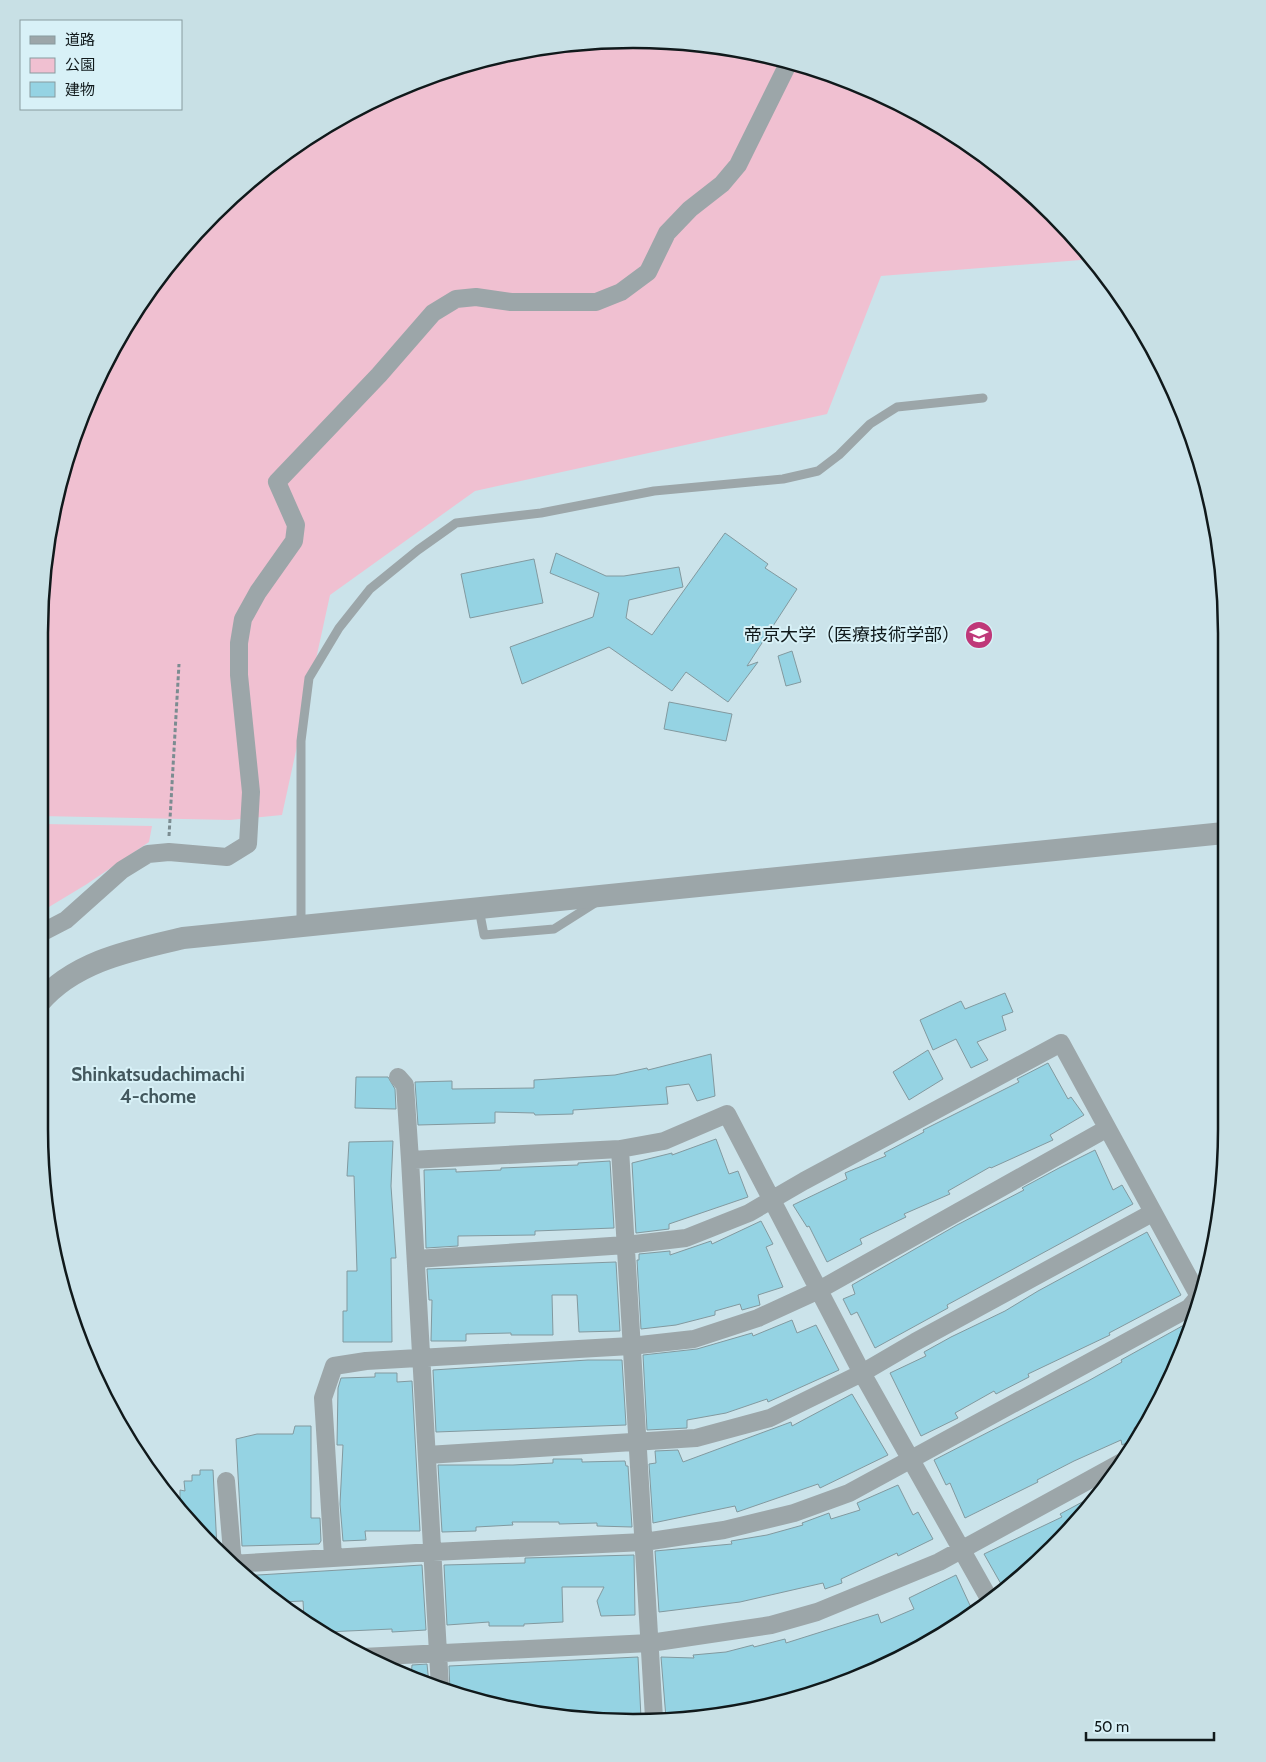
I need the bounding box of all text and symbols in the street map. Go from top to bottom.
legend [20,20,182,110]
text: 道路 [65,31,95,49]
text: 公園 [65,56,95,74]
text: 建物 [65,81,95,99]
school or university icon: 帝京大学（医療技術学部） [964,620,994,650]
place label: 帝京大学（医療技術学部） [744,624,960,646]
district label: Shinkatsudachimachi 4-chome [71,1063,245,1108]
scale bar [1086,1710,1214,1742]
text: 50 m [1094,1718,1129,1736]

